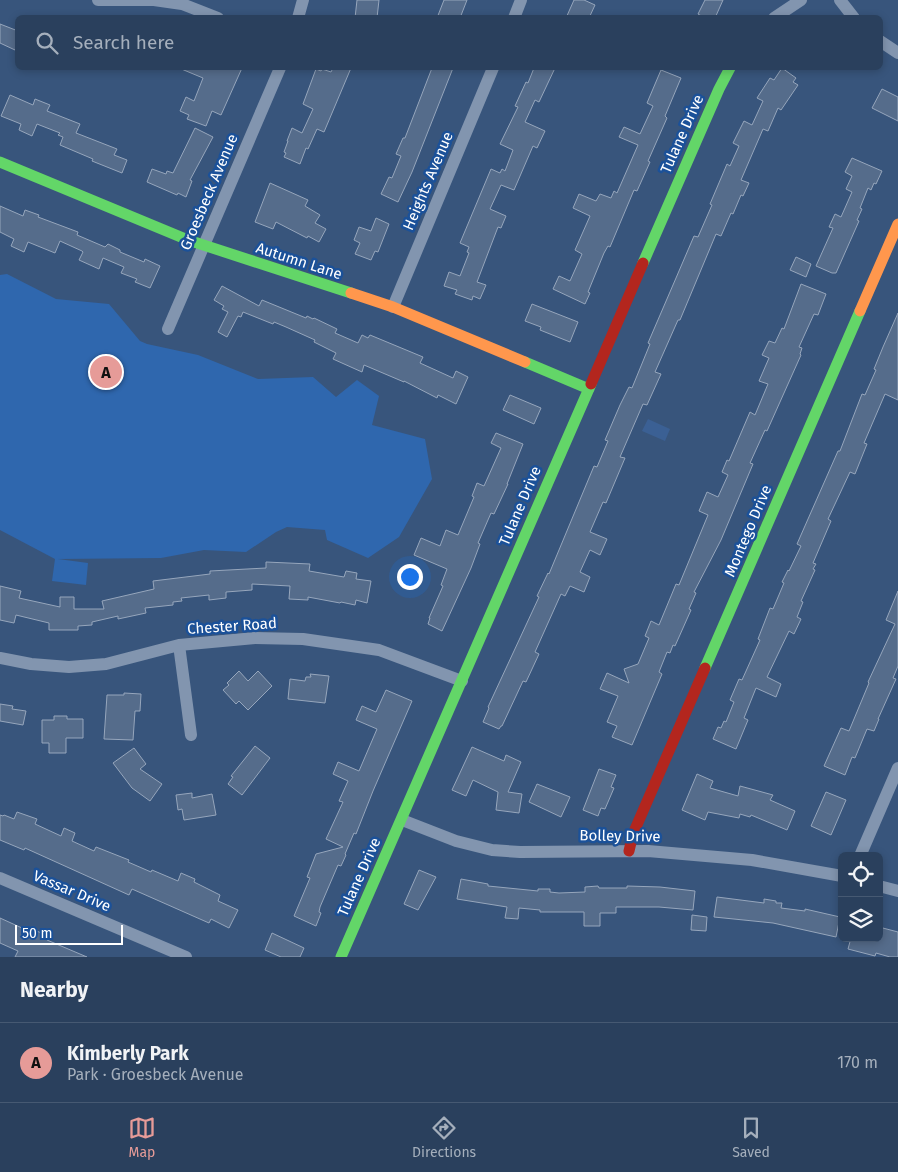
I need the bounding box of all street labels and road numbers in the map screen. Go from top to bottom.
street label: Tulane Drive [657,92,707,176]
street label: Heights Avenue [399,129,457,233]
street label: Groesbeck Avenue [176,131,242,253]
street label: Autumn Lane [254,239,344,283]
street label: Tulane Drive [495,464,545,548]
street label: Montego Drive [721,482,775,580]
street label: Chester Road [187,614,277,638]
street label: Bolley Drive [579,826,661,846]
street label: Tulane Drive [334,835,384,919]
street label: Vassar Drive [30,867,114,915]

